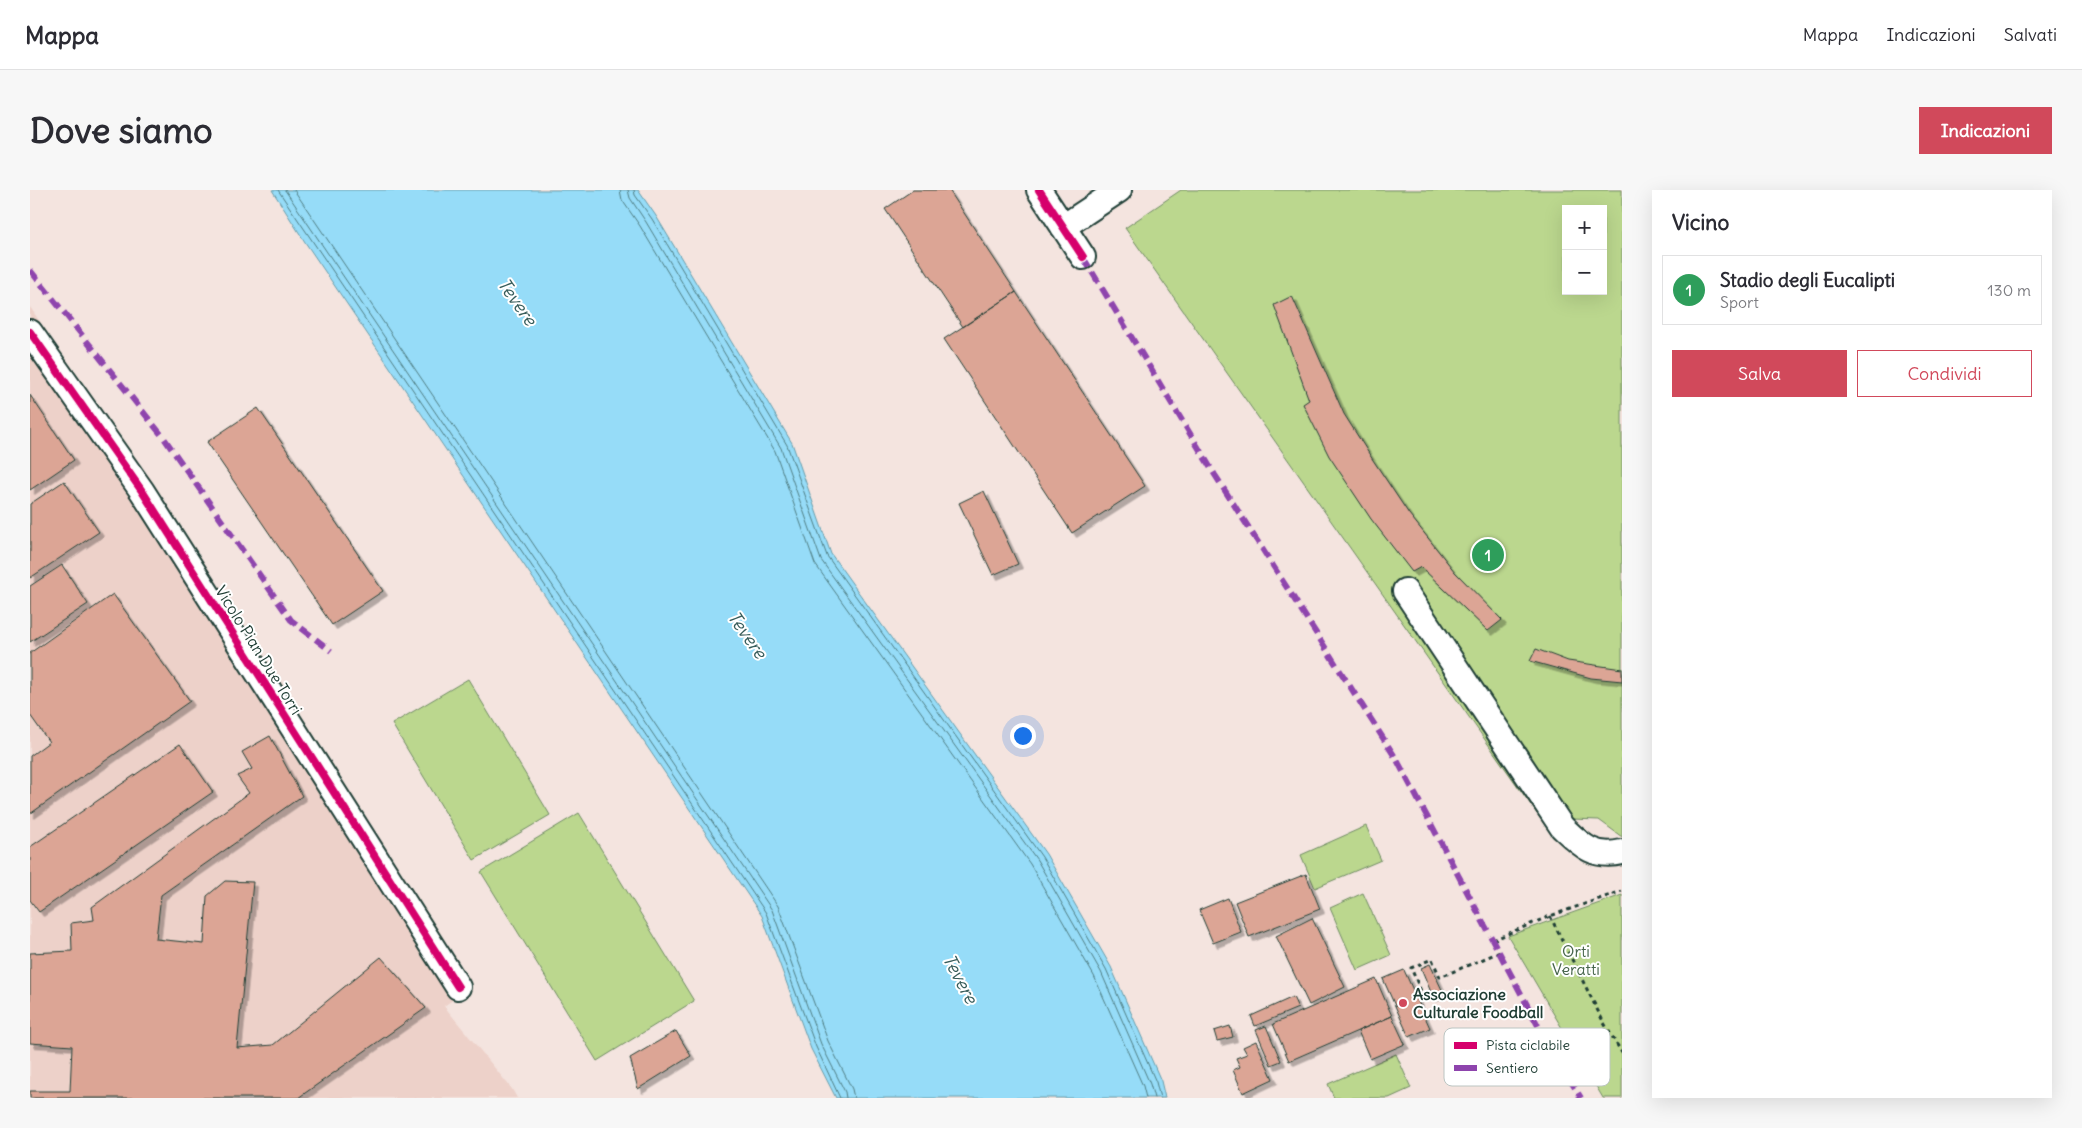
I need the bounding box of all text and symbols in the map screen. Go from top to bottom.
text: Mappa [25,20,99,50]
text: Mappa [1803,23,1858,46]
text: Indicazioni [1886,23,1976,46]
text: Salvati [2004,23,2057,46]
button: Indicazioni [1919,107,2052,154]
text: Dove siamo [30,108,213,152]
map controls [1562,205,1607,295]
button: + [1562,205,1607,250]
text: Vicino [1672,209,1729,236]
button: − [1562,250,1607,295]
text: Stadio degli Eucalipti [1720,268,1895,292]
water label: Tevere [493,273,543,331]
text: 1 [1686,280,1692,300]
text: 130 m [1987,280,2031,300]
text: Sport [1720,292,1759,312]
button: Salva [1672,350,1847,397]
button: Condividi [1857,350,2032,397]
pin: 1 [1472,536,1504,574]
street label: Vicolo Pian Due Torri [211,582,307,718]
water label: Tevere [723,606,773,664]
your location [1010,723,1036,749]
park label: Orti Veratti [1552,941,1600,979]
water label: Tevere [938,950,984,1009]
place label: Associazione Culturale Foodball [1413,984,1543,1022]
marker: Associazione Culturale Foodball [1397,997,1409,1009]
legend [1444,1028,1610,1086]
text: Pista ciclabile [1486,1036,1570,1054]
text: Sentiero [1486,1059,1538,1077]

